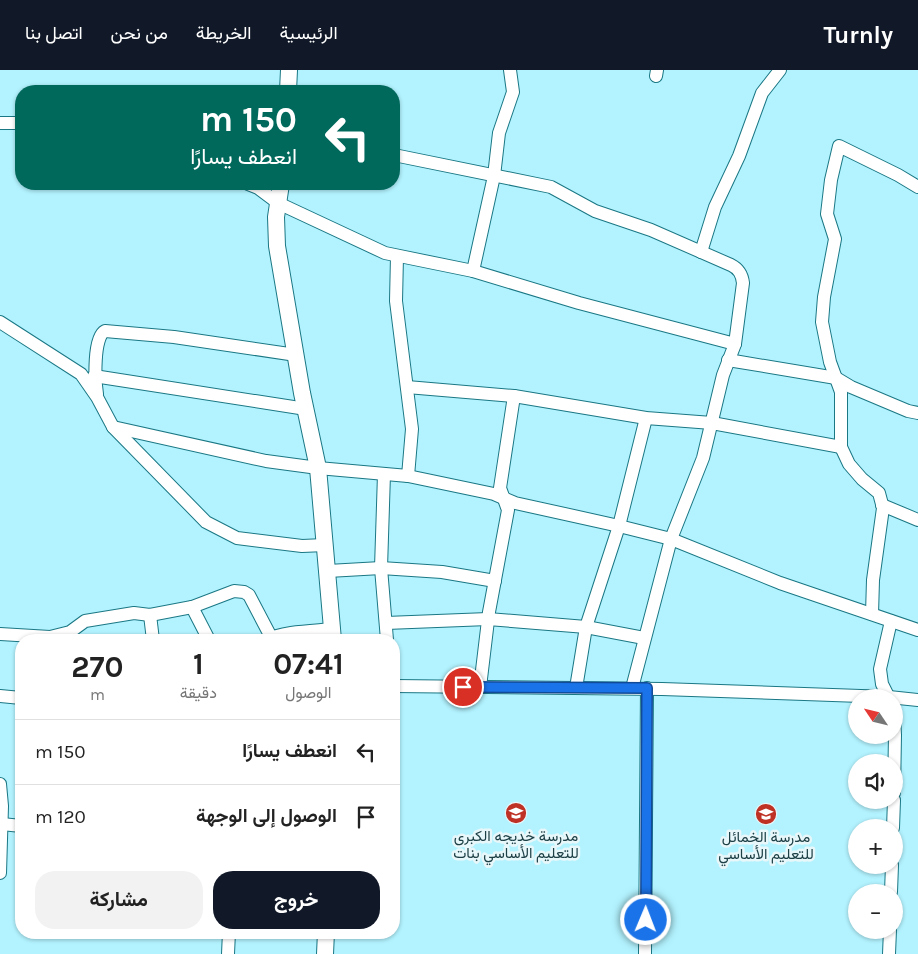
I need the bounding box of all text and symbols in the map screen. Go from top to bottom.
text: Turnly [823,21,893,49]
text: اتصل بنا [25,22,83,44]
text: من نحن [111,22,168,44]
text: الخريطة [196,22,252,44]
text: الرئيسية [280,22,338,44]
text: 150 m [200,99,297,140]
icon: left [315,105,380,170]
text: انعطف يسارًا [190,144,297,170]
text: 1 [193,646,204,682]
text: 07:41 [273,646,344,682]
text: 270 [71,649,123,685]
pin [442,666,484,708]
icon: arrive [449,673,477,701]
text: دقيقة [180,683,217,702]
text: الوصول [285,683,331,702]
text: m [90,685,105,704]
north arrow [848,689,902,744]
map controls [848,689,903,939]
icon: left [352,738,380,766]
text: انعطف يسارًا [242,740,337,762]
text: 150 m [35,741,86,763]
button: sound [848,754,903,809]
school or university icon: مدرسة خديجه الكبرى للتعليم الأساسي بنات [504,801,528,825]
school or university icon: مدرسة الخمائل للتعليم الأساسي [754,802,778,826]
icon: arrive [352,803,380,831]
text: الوصول إلى الوجهة [196,805,337,827]
text: 120 m [35,806,86,828]
button: + [848,819,903,874]
place label: مدرسة خديجه الكبرى للتعليم الأساسي بنات [453,827,579,866]
place label: مدرسة الخمائل للتعليم الأساسي [718,828,814,867]
button: مشاركة [35,871,203,929]
button: خروج [213,871,380,929]
button: − [848,884,903,939]
position arrow [619,893,671,945]

